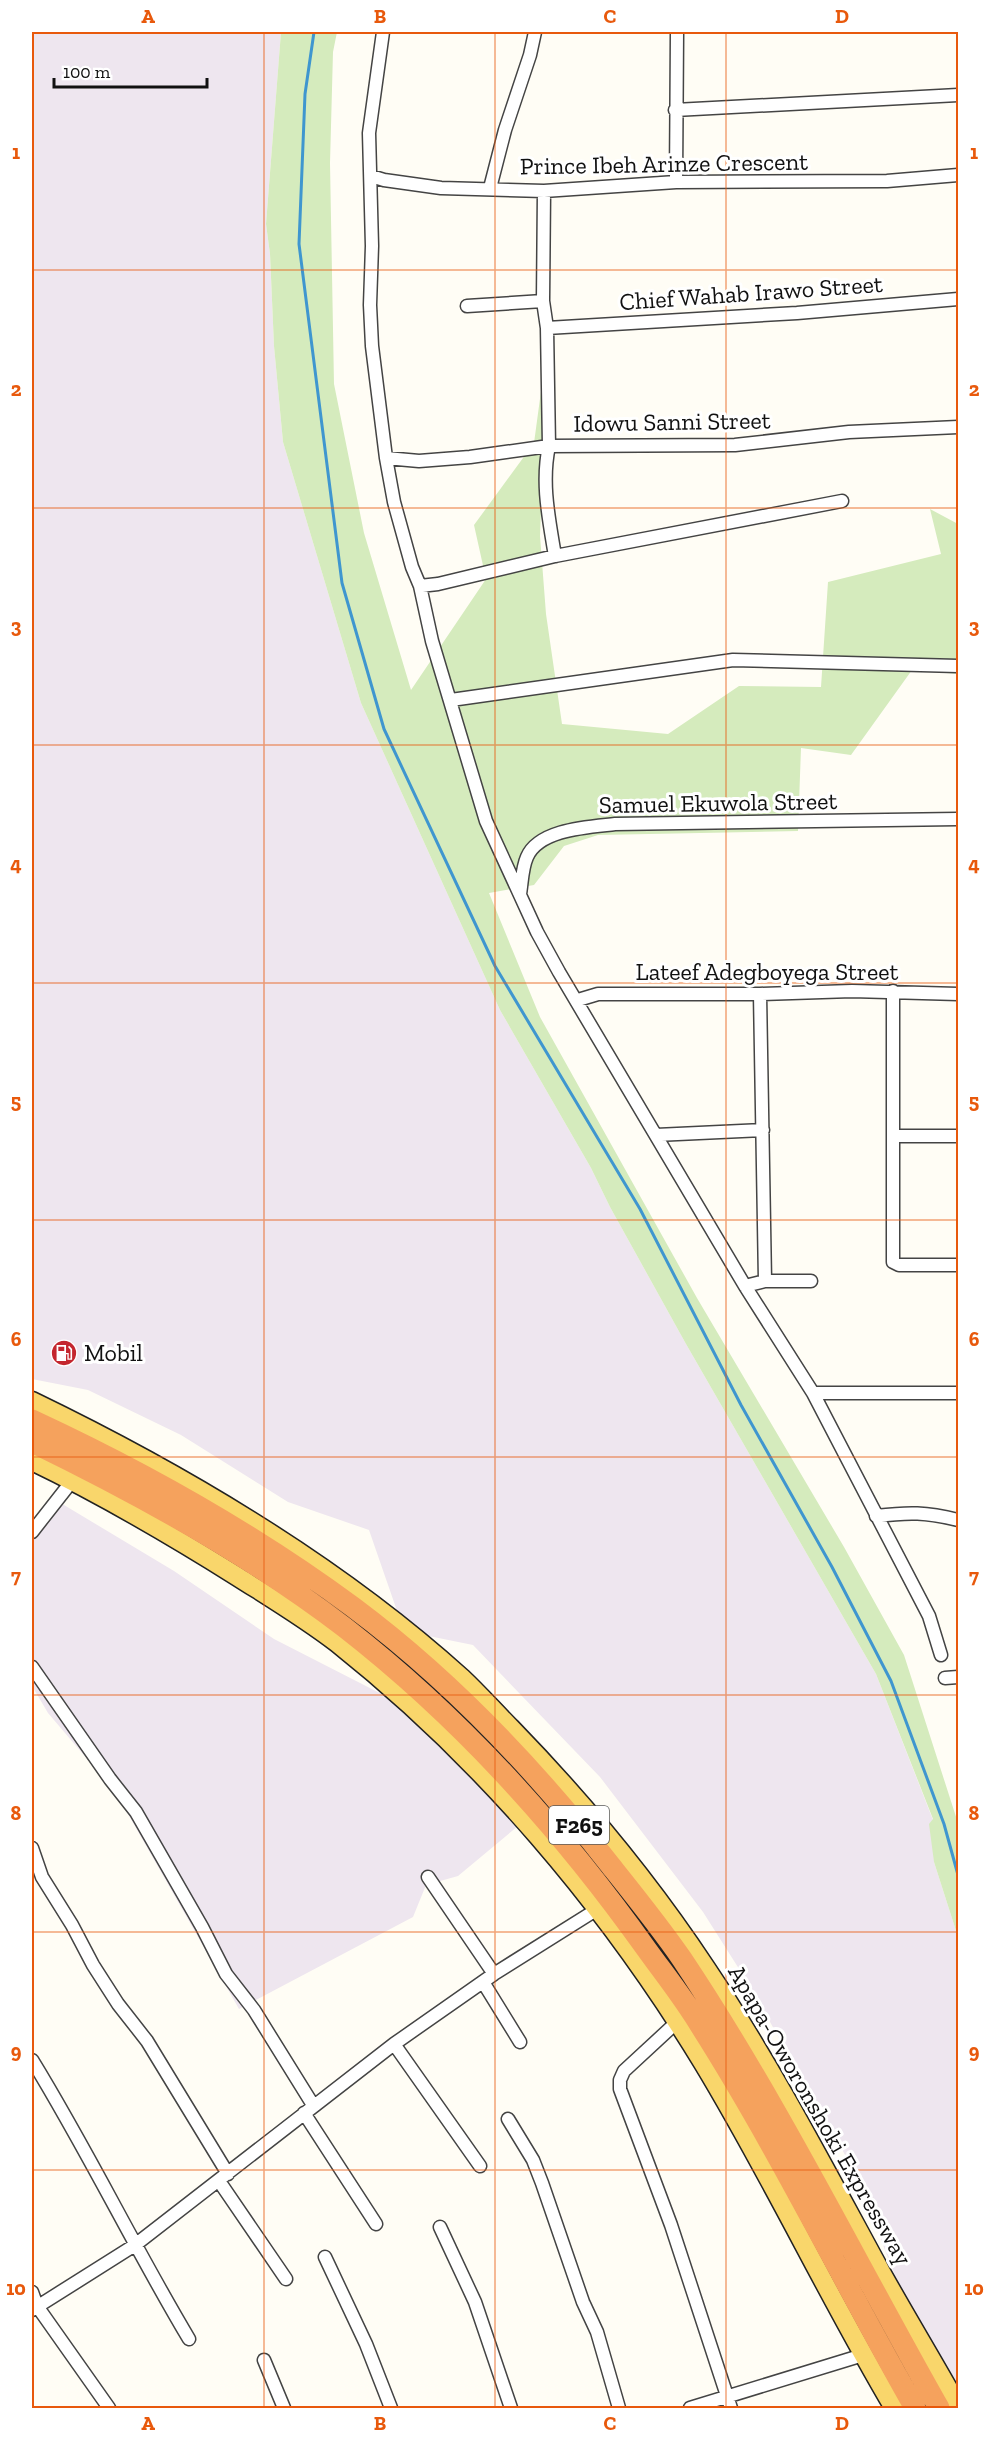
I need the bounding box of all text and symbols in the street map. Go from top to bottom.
text: A [141,4,155,28]
text: B [374,4,386,28]
text: C [604,4,617,28]
text: D [835,4,849,28]
scale bar [54,51,207,89]
text: 100 m [63,61,111,83]
text: 1 [12,140,20,164]
text: 1 [970,140,978,164]
street label: Prince Ibeh Arinze Crescent [520,146,808,181]
street label: Chief Wahab Irawo Street [618,269,884,316]
text: 2 [11,377,22,401]
text: 2 [969,377,980,401]
street label: Idowu Sanni Street [573,405,771,438]
text: 3 [11,614,22,638]
text: 3 [969,614,980,638]
street label: Samuel Ekuwola Street [598,786,838,819]
text: 4 [10,852,22,876]
text: 4 [968,852,980,876]
street label: Lateef Adegboyega Street [636,957,899,986]
text: 5 [11,1089,21,1113]
text: 5 [969,1089,979,1113]
text: 6 [11,1327,22,1351]
text: 6 [969,1327,980,1351]
fuel station icon: Mobil [49,1338,79,1368]
place label: Mobil [84,1338,143,1367]
text: 7 [11,1564,21,1588]
text: 7 [969,1564,979,1588]
text: 8 [11,1801,22,1825]
text: 8 [969,1801,980,1825]
road number: F265 [549,1806,609,1844]
street label: Apapa-Oworonshoki Expressway [722,1959,919,2271]
text: 9 [11,2039,22,2063]
text: 9 [969,2039,980,2063]
text: 10 [6,2276,26,2300]
text: 10 [964,2276,984,2300]
text: A [141,2411,155,2435]
text: B [374,2411,386,2435]
text: C [604,2411,617,2435]
text: D [835,2411,849,2435]

